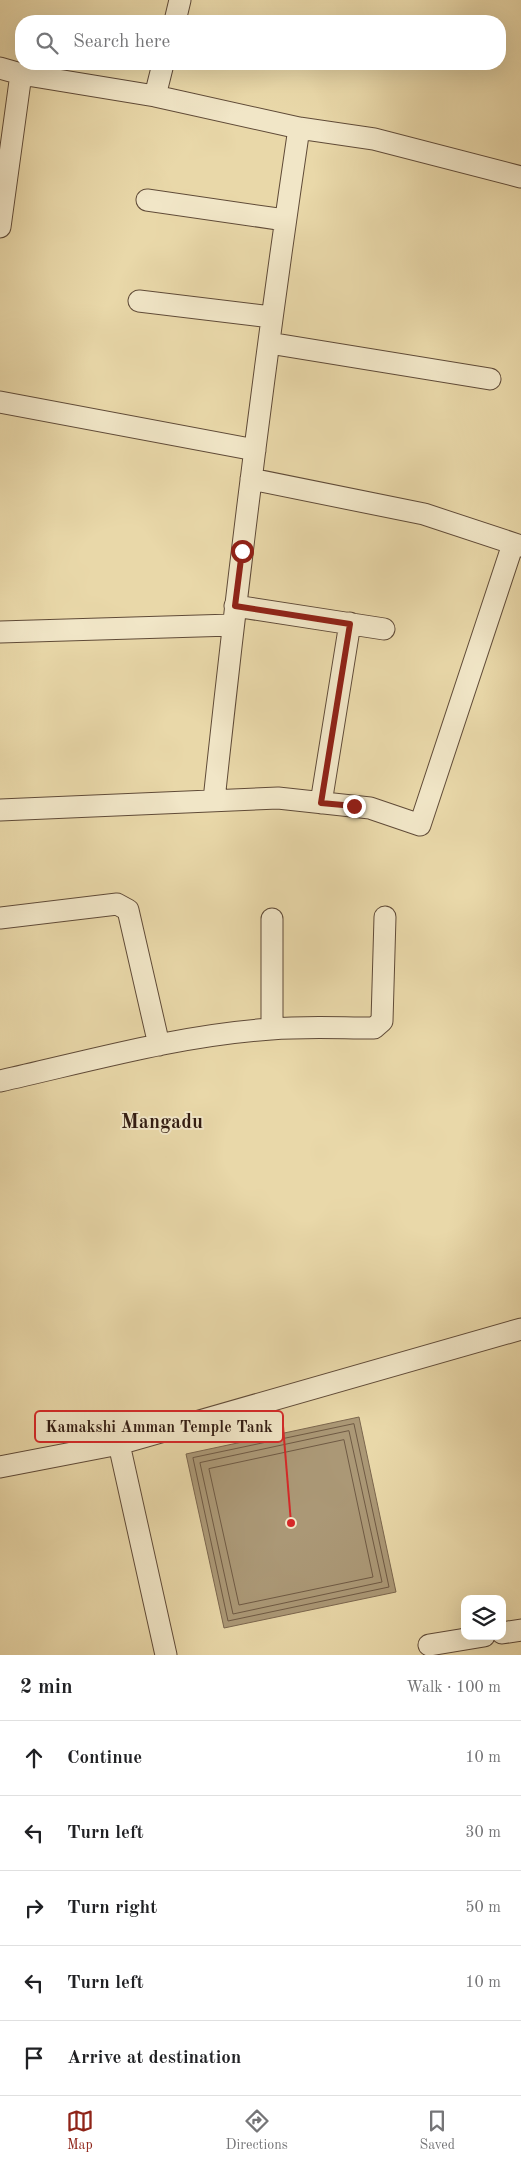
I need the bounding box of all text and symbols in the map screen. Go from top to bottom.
search box [15,15,506,70]
icon: search [33,29,61,57]
text: Search here [73,33,170,52]
route start [231,540,254,563]
route end [343,795,366,818]
district label: Mangadu [121,1113,203,1133]
callout: Kamakshi Amman Temple Tank [35,1411,283,1442]
text: Kamakshi Amman Temple Tank [45,1420,273,1436]
map controls [461,1595,506,1640]
button: layers [461,1595,506,1640]
text: 2 min [20,1677,73,1698]
text: Walk · 100 m [406,1680,501,1696]
icon: ahead [20,1744,48,1772]
text: Continue [67,1749,142,1768]
text: 10 m [465,1750,501,1766]
icon: left [20,1819,48,1847]
text: Turn left [67,1824,144,1843]
text: 30 m [465,1825,501,1841]
icon: right [20,1894,48,1922]
text: Turn right [67,1899,157,1918]
text: 50 m [465,1900,501,1916]
icon: left [20,1969,48,1997]
text: Turn left [67,1974,144,1993]
text: 10 m [465,1975,501,1991]
icon: arrive [20,2044,48,2072]
text: Arrive at destination [67,2049,241,2068]
tab: Map [66,2107,94,2154]
tab: Directions [226,2107,288,2154]
tab: Saved [419,2107,455,2154]

